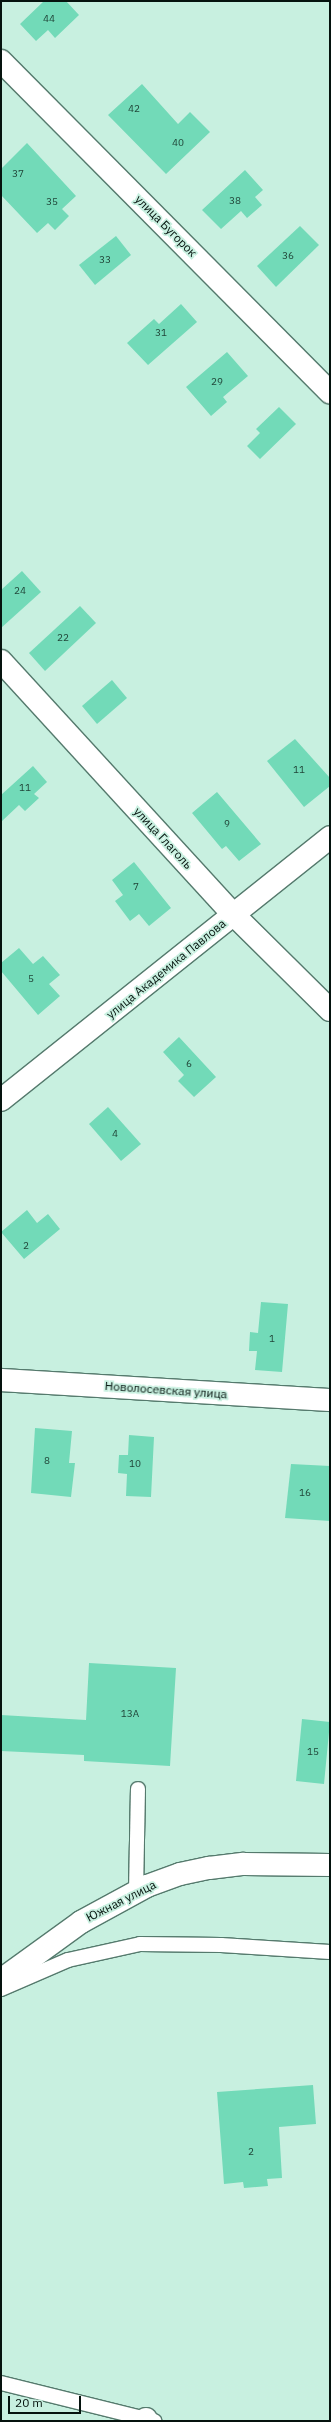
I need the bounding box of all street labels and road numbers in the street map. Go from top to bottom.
street label: улица Бугорок [132,192,200,260]
street label: улица Глаголь [131,804,195,872]
street label: улица Академика Павлова [103,916,229,1022]
street label: Новолосевская улица [104,1379,228,1401]
street label: Южная улица [84,1877,158,1925]

